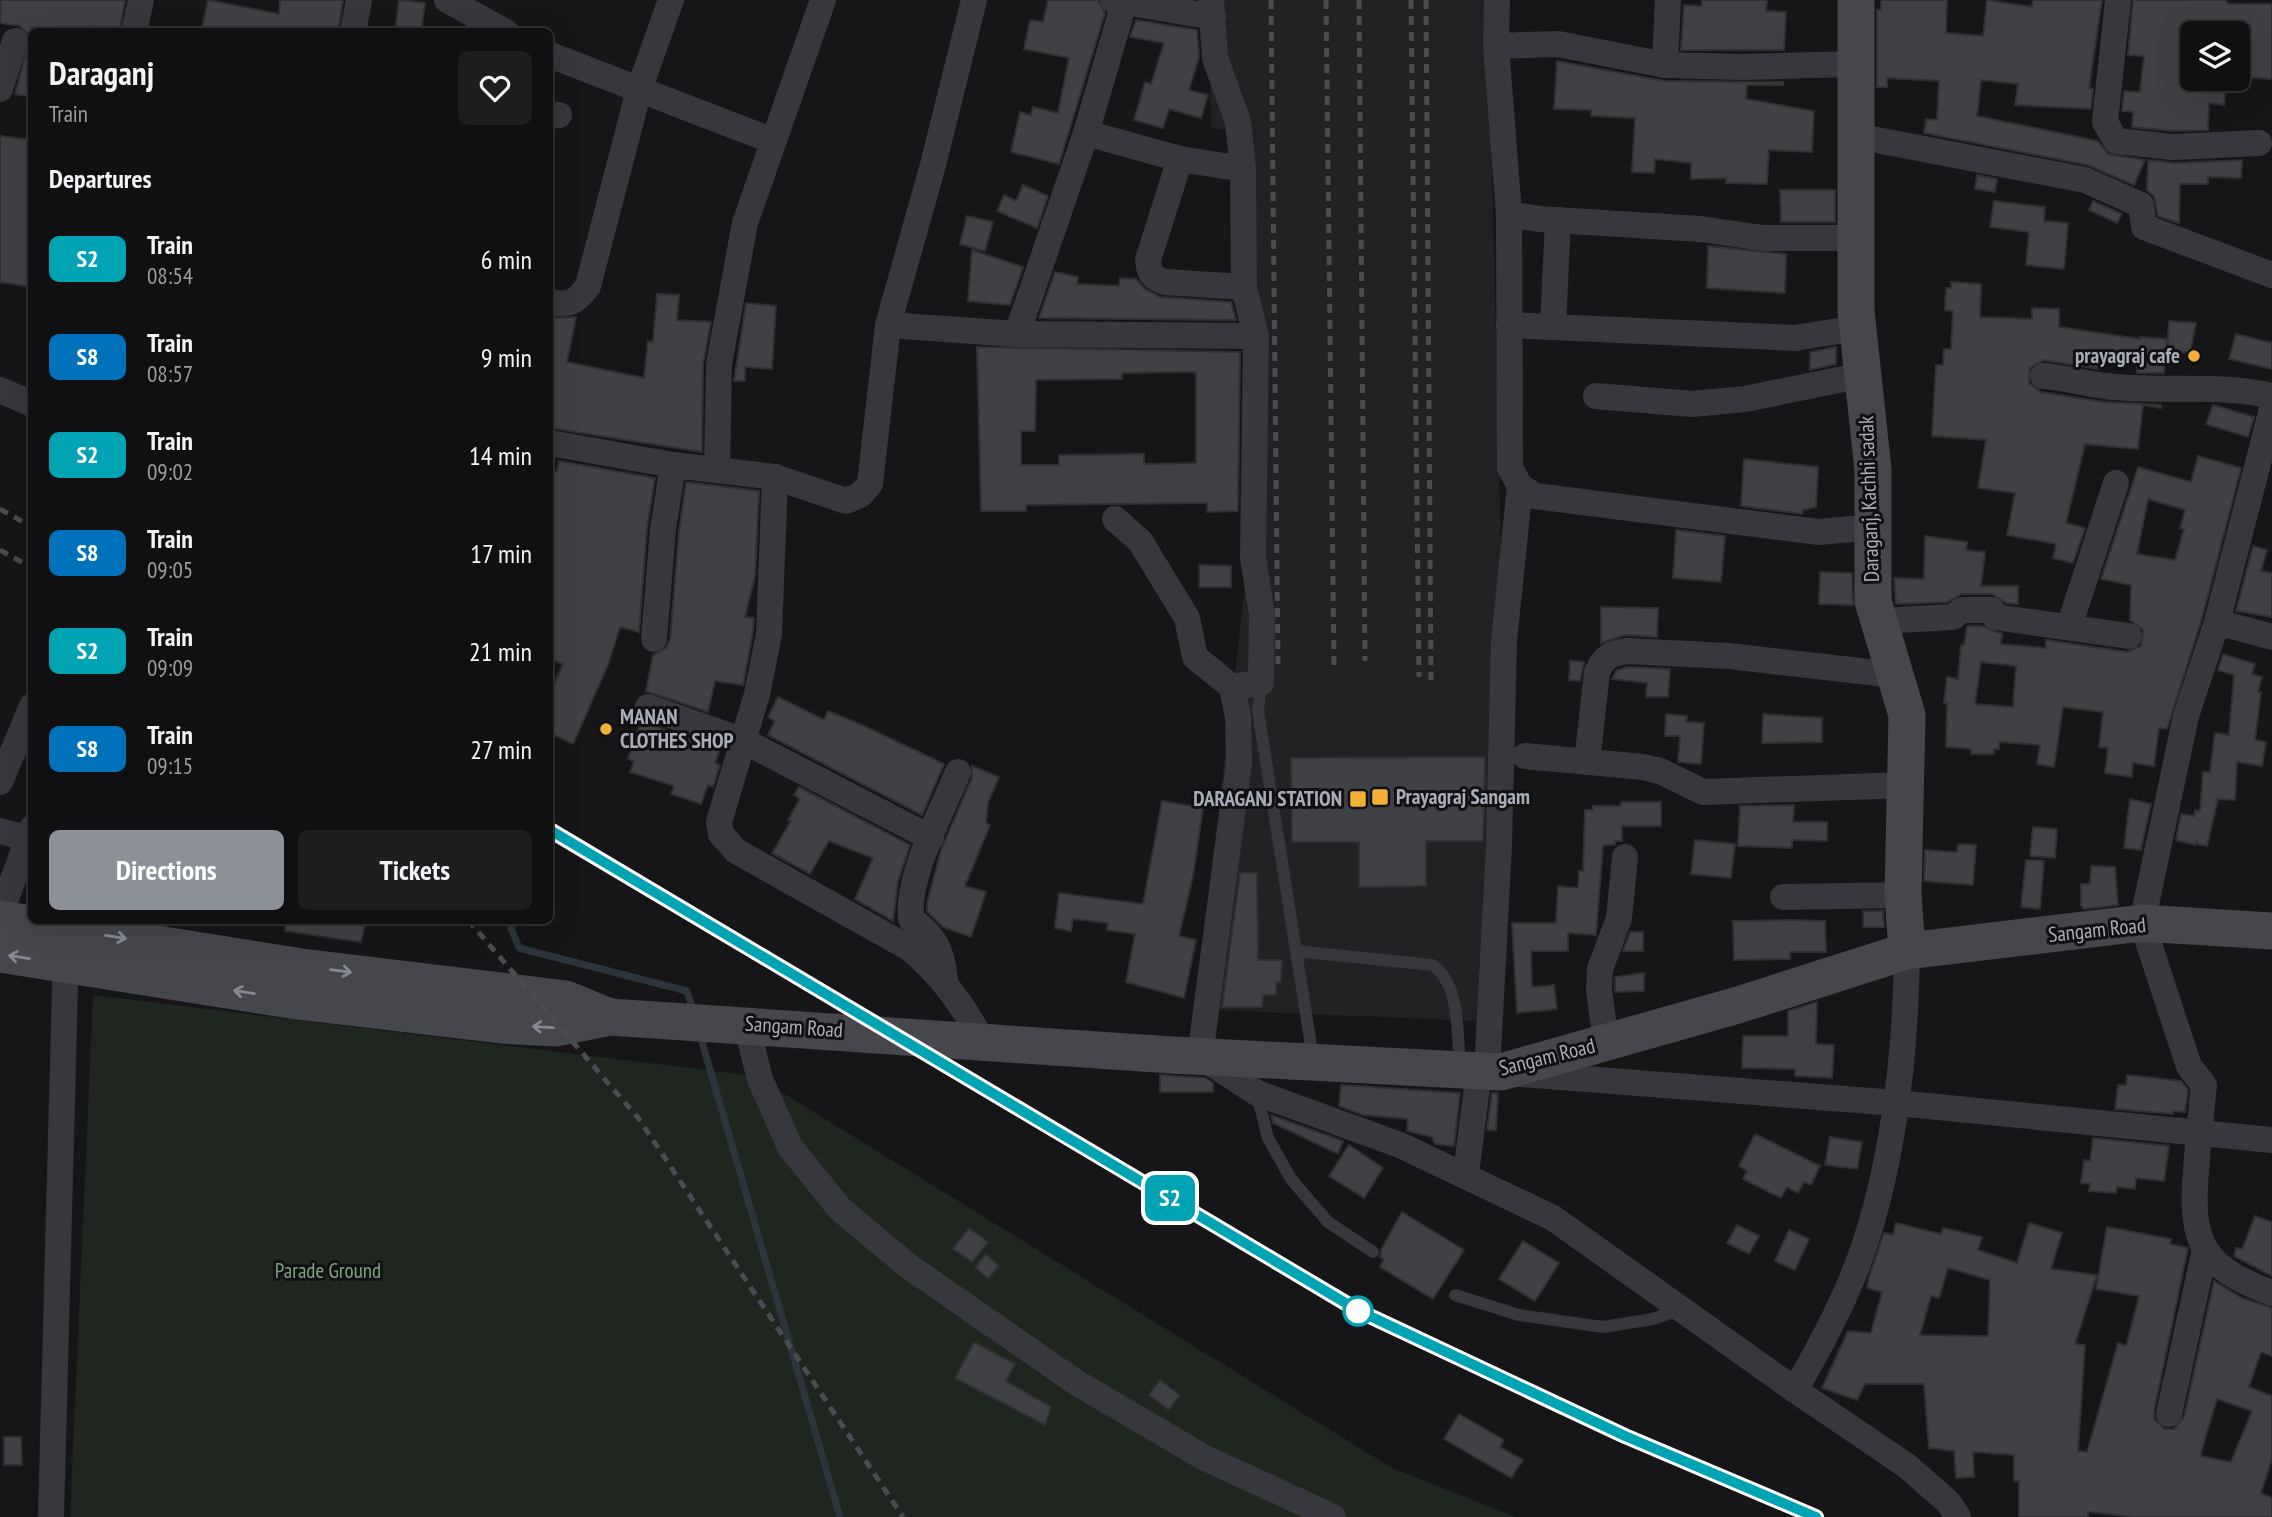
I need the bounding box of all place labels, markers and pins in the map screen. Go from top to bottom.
place label: prayagraj cafe [2075,342,2180,369]
marker: prayagraj cafe [2186,348,2202,364]
place label: MANAN CLOTHES SHOP [620,703,734,754]
marker: MANAN CLOTHES SHOP [598,721,614,737]
place label: Prayagraj Sangam [1396,783,1530,810]
place label: DARAGANJ STATION [1193,785,1342,812]
marker: Prayagraj Sangam [1370,787,1390,807]
marker: DARAGANJ STATION [1348,789,1368,809]
unlabelled marker [1343,1296,1373,1326]

